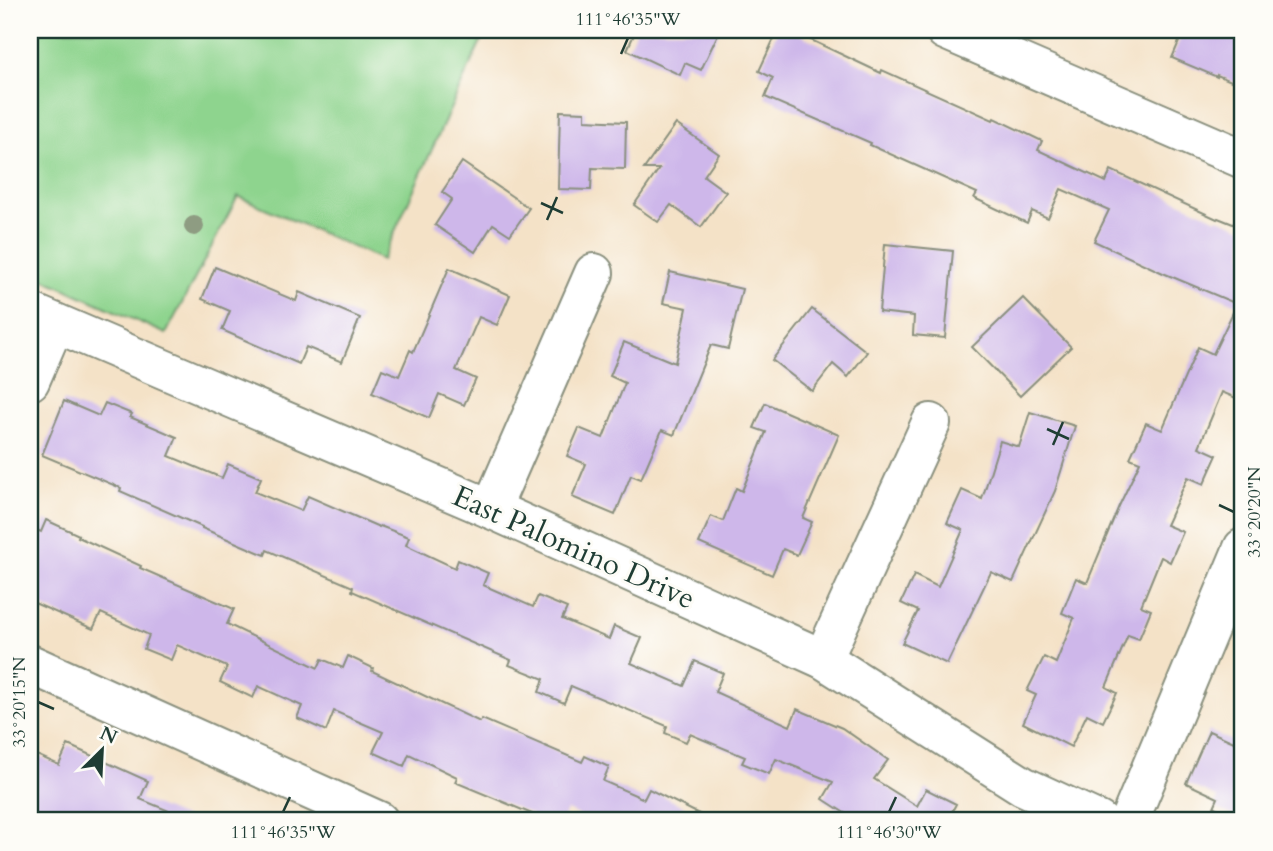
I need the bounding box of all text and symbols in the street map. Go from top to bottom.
text: 111°46'35"W [575,7,681,32]
text: 33°20'20"N [1242,466,1267,558]
street label: East Palomino Drive [446,476,701,619]
text: 33°20'15"N [7,656,32,748]
north arrow [66,714,136,784]
text: N [96,720,122,751]
text: 111°46'35"W [230,820,336,845]
text: 111°46'30"W [836,820,942,845]

